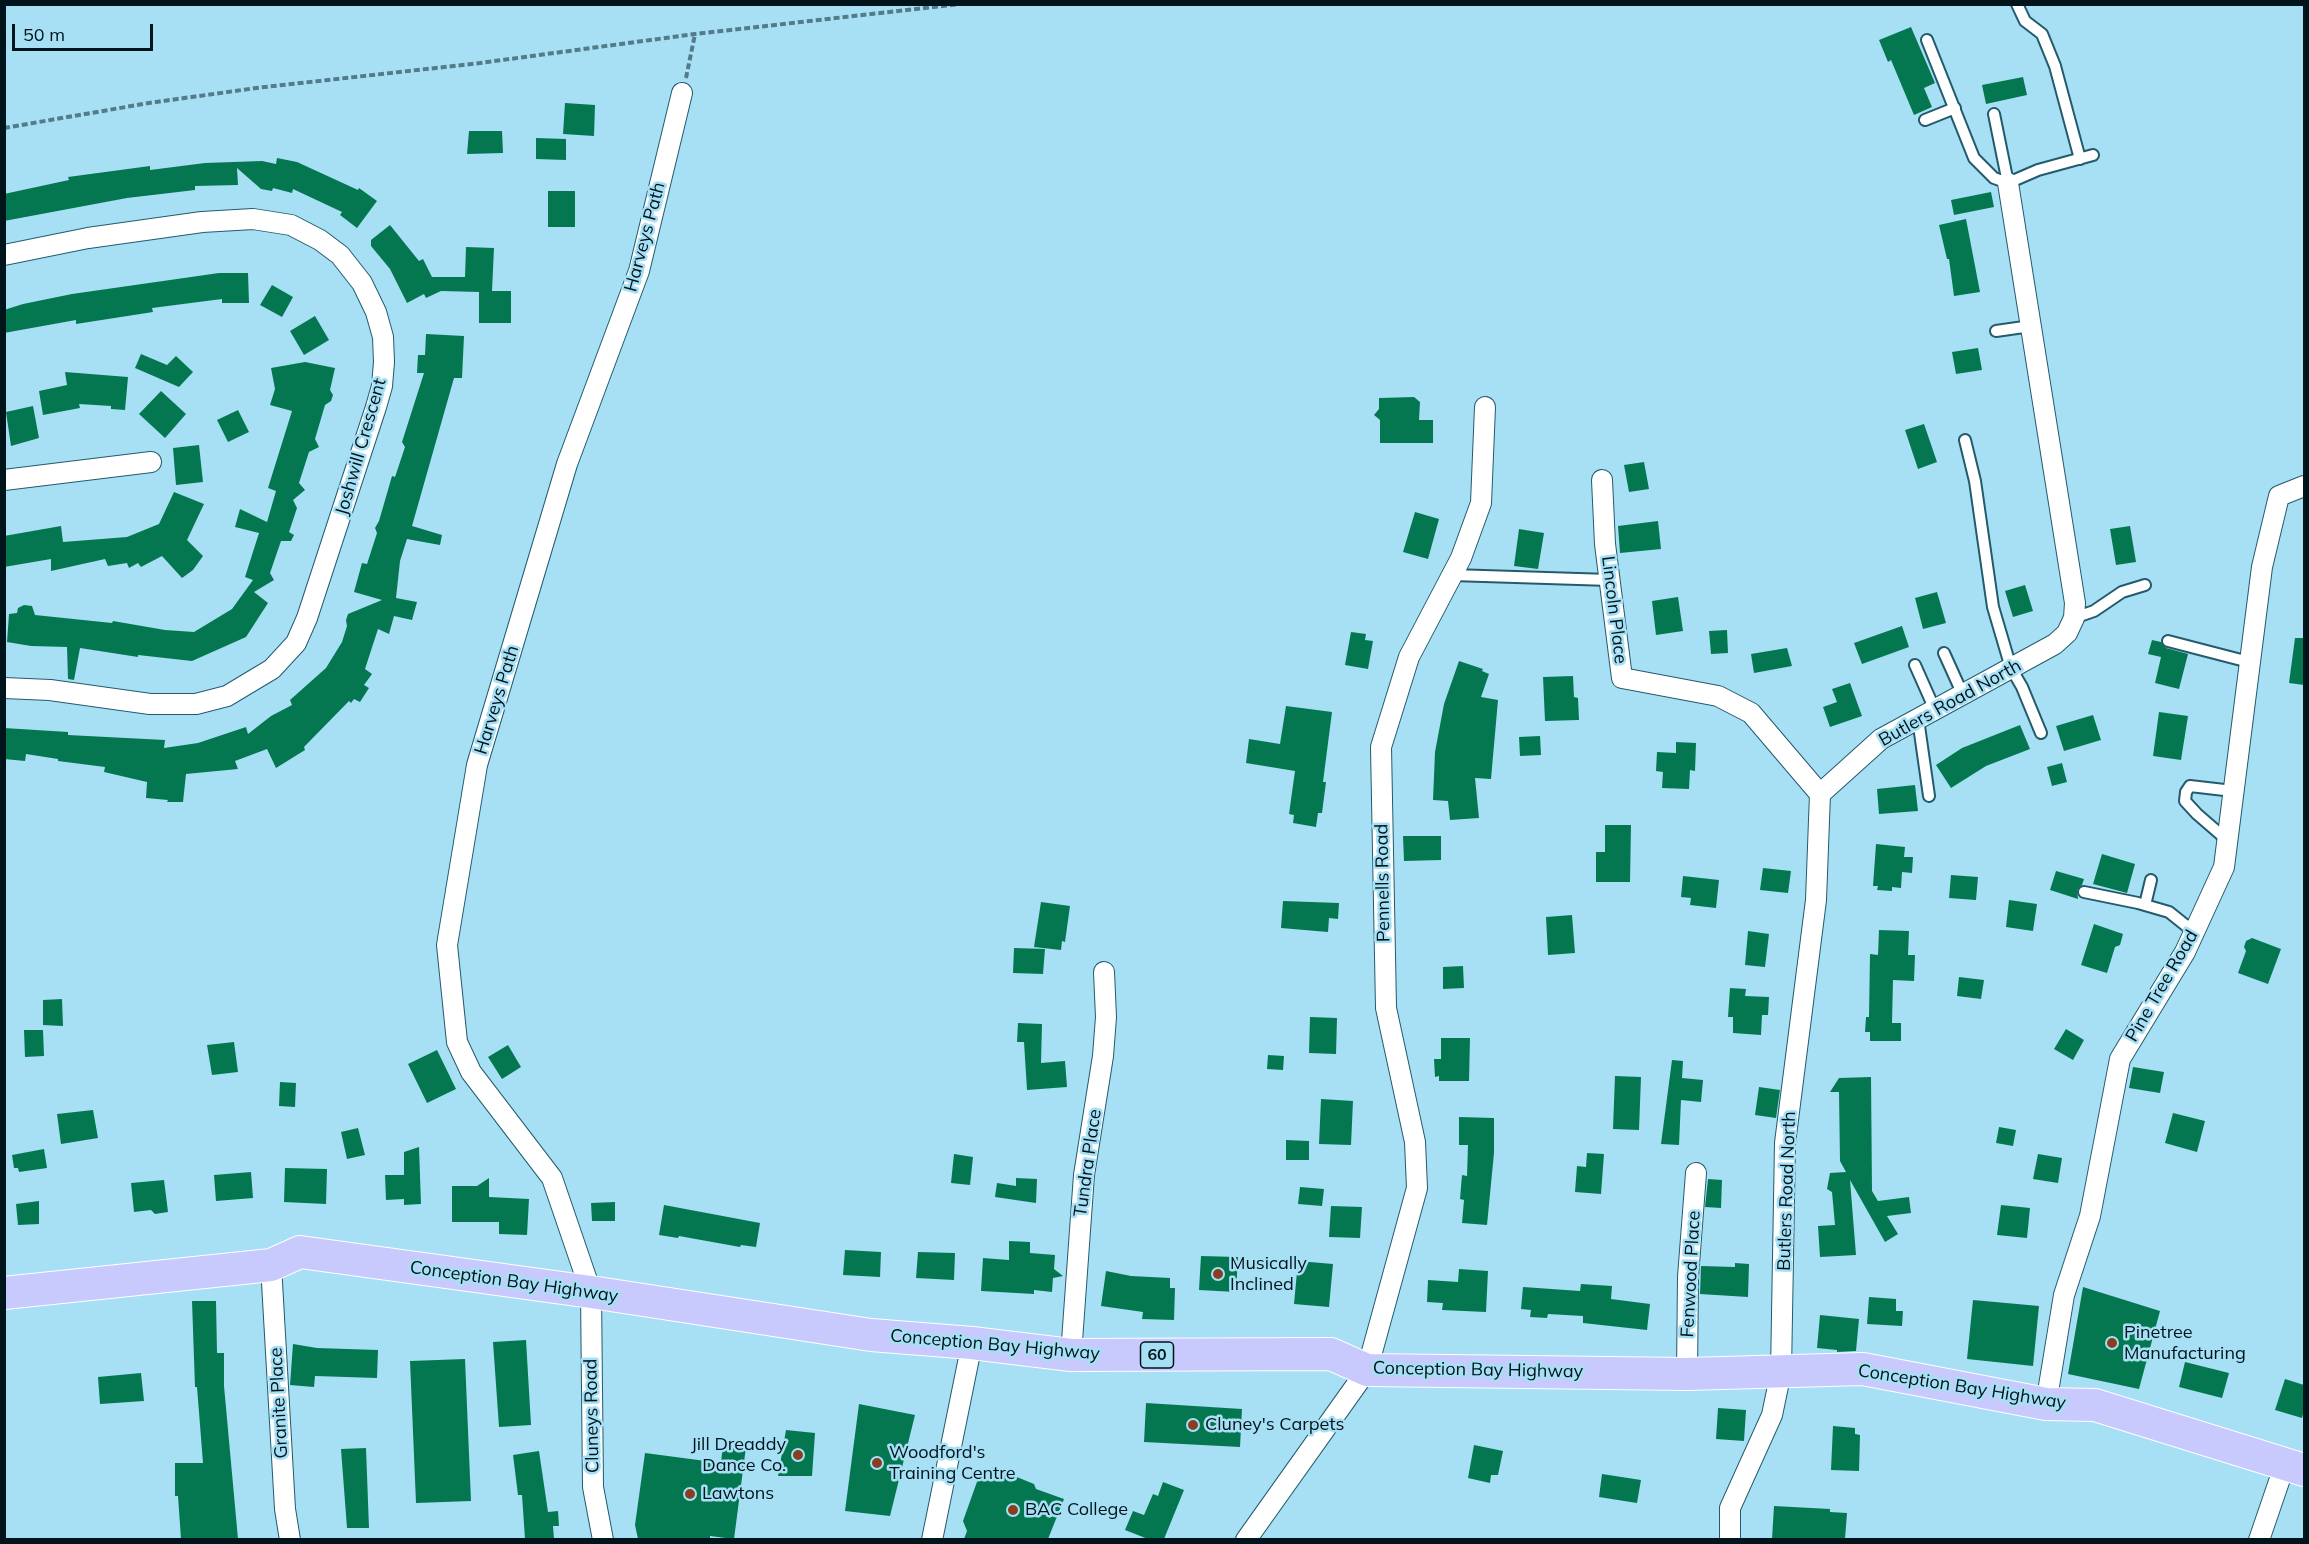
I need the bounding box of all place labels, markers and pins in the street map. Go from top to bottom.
place label: Musically Inclined [1230,1253,1307,1296]
marker: Musically Inclined [1211,1267,1225,1281]
place label: Pinetree Manufacturing [2124,1322,2246,1364]
marker: Pinetree Manufacturing [2105,1336,2119,1350]
place label: Cluney's Carpets [1205,1414,1345,1436]
marker: Cluney's Carpets [1186,1418,1200,1432]
place label: Jill Dreaddy Dance Co. [691,1434,786,1476]
place label: Woodford's Training Centre [889,1442,1015,1484]
marker: Jill Dreaddy Dance Co. [791,1448,805,1462]
marker: Woodford's Training Centre [870,1456,884,1470]
place label: Lawtons [702,1483,774,1505]
marker: Lawtons [683,1487,697,1501]
place label: BAC College [1025,1499,1128,1521]
marker: BAC College [1006,1503,1020,1517]

